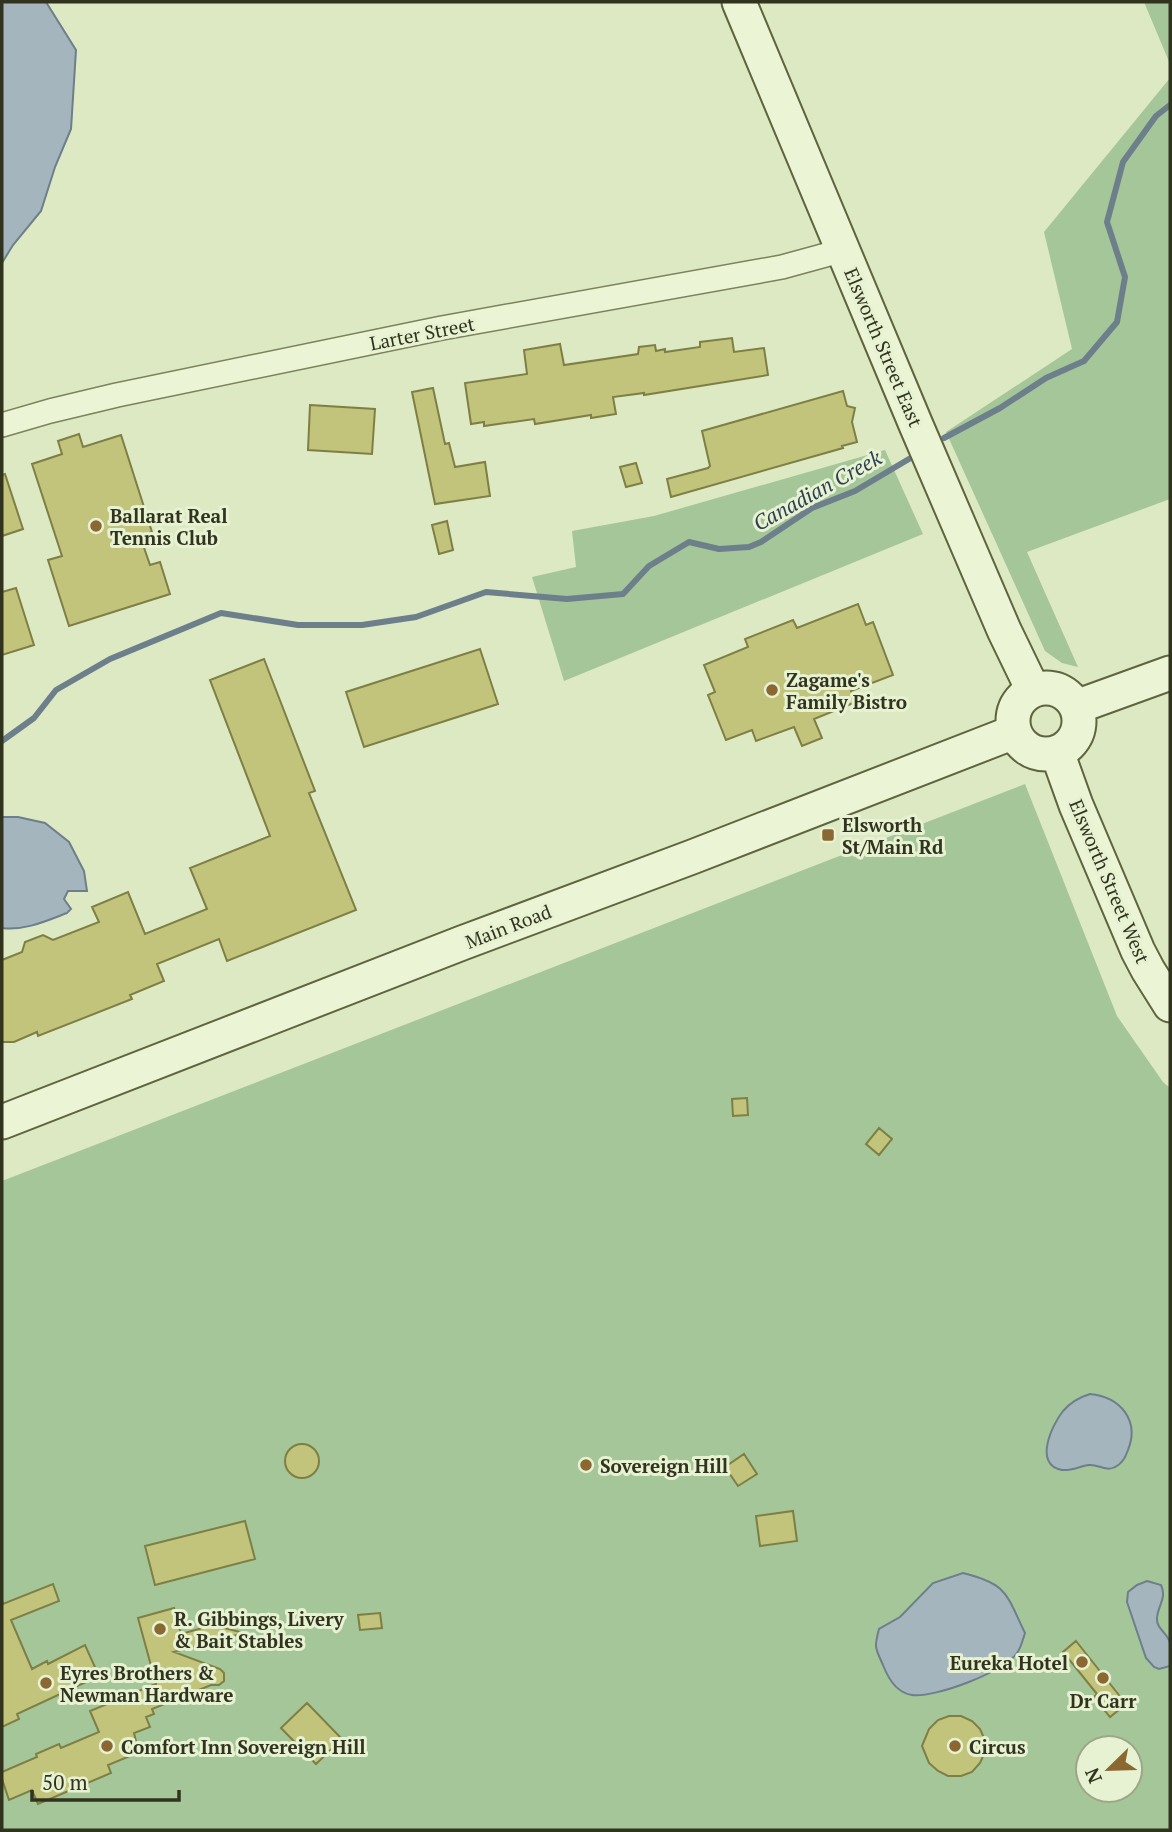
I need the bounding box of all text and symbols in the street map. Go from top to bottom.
street label: Elsworth Street East [839,264,929,430]
street label: Larter Street [367,311,477,355]
water label: Canadian Creek [748,443,887,537]
place label: Ballarat Real Tennis Club [110,503,227,550]
marker: Ballarat Real Tennis Club [88,518,104,534]
place label: Zagame's Family Bistro [786,667,907,714]
marker: Zagame's Family Bistro [764,682,780,698]
street label: Elsworth Street West [1064,795,1156,967]
place label: Elsworth St/Main Rd [842,812,944,859]
marker: Elsworth St/Main Rd [820,827,836,843]
street label: Main Road [461,898,555,954]
place label: Sovereign Hill [600,1453,728,1478]
marker: Sovereign Hill [578,1457,594,1473]
place label: R. Gibbings, Livery & Bait Stables [174,1606,344,1653]
marker: R. Gibbings, Livery & Bait Stables [152,1621,168,1637]
place label: Eureka Hotel [950,1650,1068,1675]
marker: Eureka Hotel [1074,1654,1090,1670]
place label: Eyres Brothers & Newman Hardware [60,1660,233,1707]
marker: Dr Carr [1095,1670,1111,1686]
marker: Eyres Brothers & Newman Hardware [38,1675,54,1691]
place label: Dr Carr [1070,1688,1137,1713]
place label: Comfort Inn Sovereign Hill [121,1734,366,1759]
place label: Circus [969,1734,1026,1759]
north arrow [1074,1734,1144,1804]
marker: Comfort Inn Sovereign Hill [99,1738,115,1754]
marker: Circus [947,1738,963,1754]
scale bar [32,1758,178,1802]
text: N [1078,1764,1107,1787]
text: 50 m [42,1768,88,1796]

